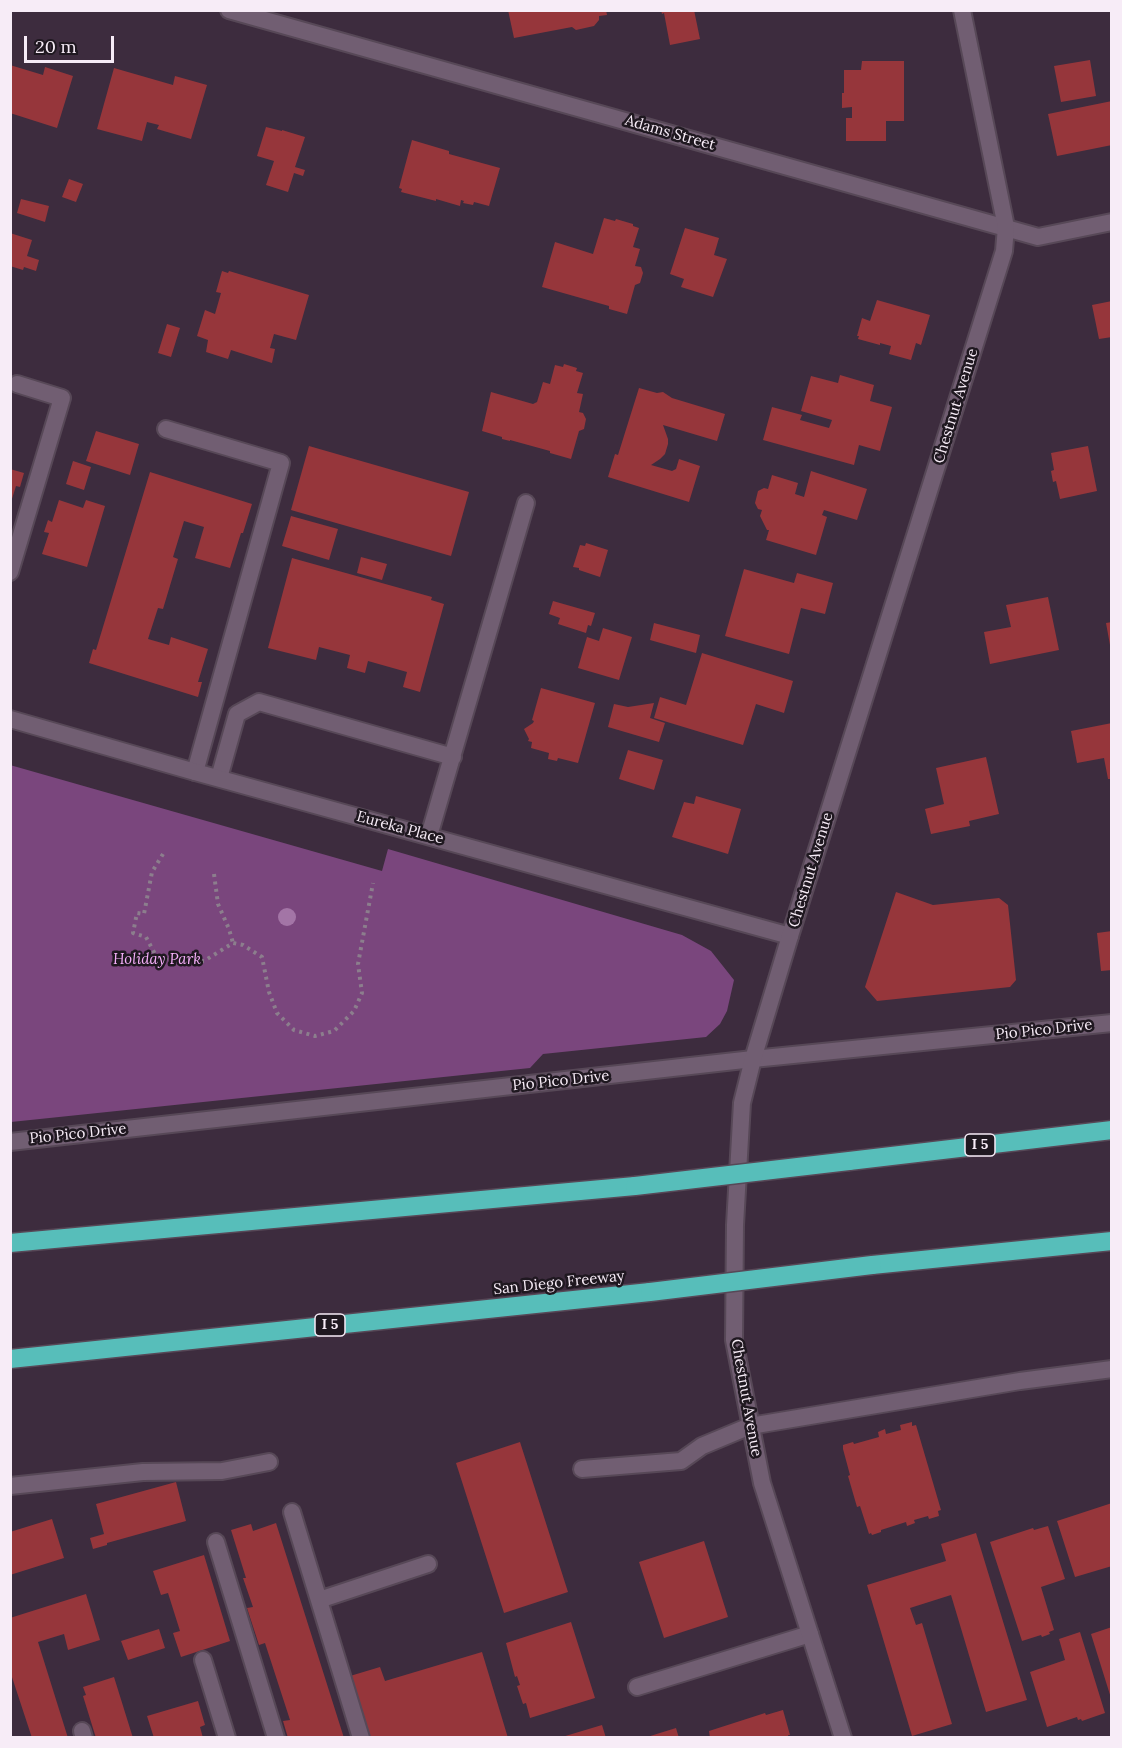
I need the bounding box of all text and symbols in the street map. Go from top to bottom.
scale bar [27,24,117,62]
text: 20 m [35,35,77,58]
street label: Adams Street [623,112,717,154]
street label: Chestnut Avenue [930,346,982,466]
street label: Eureka Place [355,808,445,848]
street label: Chestnut Avenue [785,810,837,930]
park label: Holiday Park [113,951,201,969]
street label: Pio Pico Drive [995,1016,1093,1044]
street label: Pio Pico Drive [512,1067,610,1095]
street label: Pio Pico Drive [29,1120,127,1148]
road number: I 5 [965,1134,995,1156]
street label: San Diego Freeway [493,1267,625,1299]
road number: I 5 [315,1314,345,1336]
street label: Chestnut Avenue [727,1338,765,1458]

